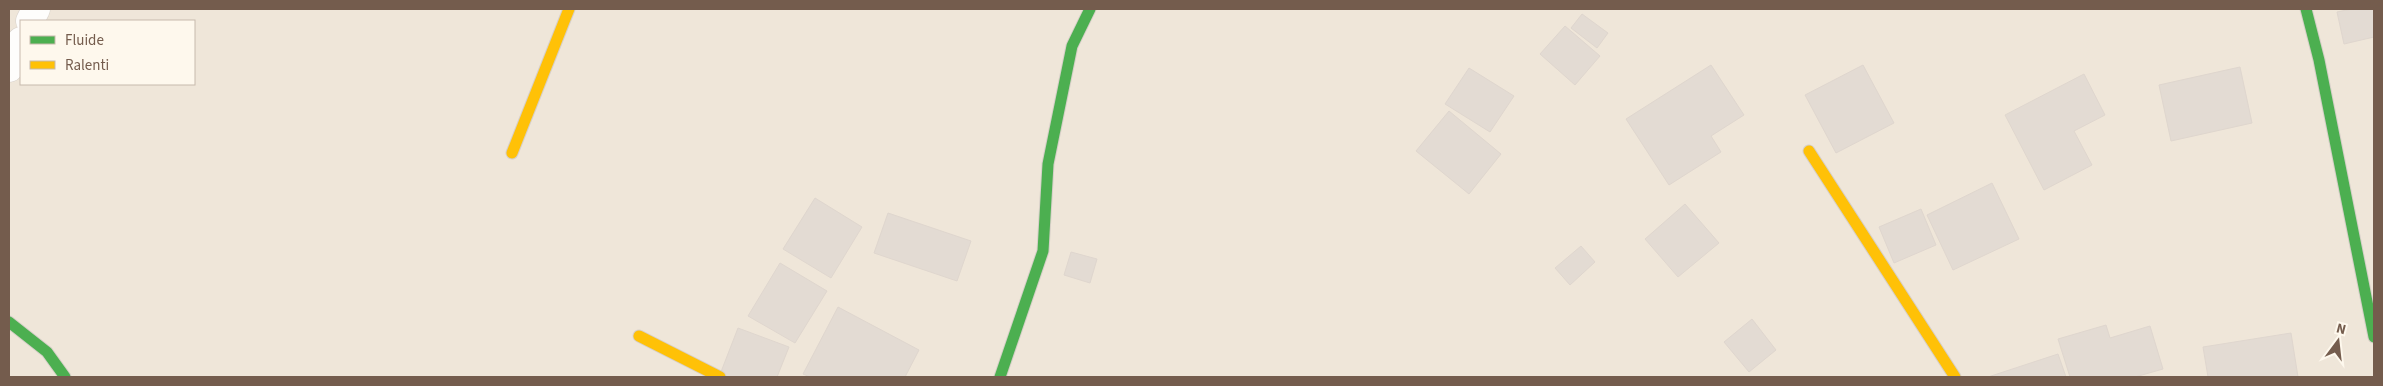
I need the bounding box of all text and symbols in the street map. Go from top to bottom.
legend [20,20,195,85]
text: Fluide [65,30,104,51]
text: Ralenti [65,55,109,76]
north arrow [2313,316,2363,366]
text: N [2334,319,2348,340]

